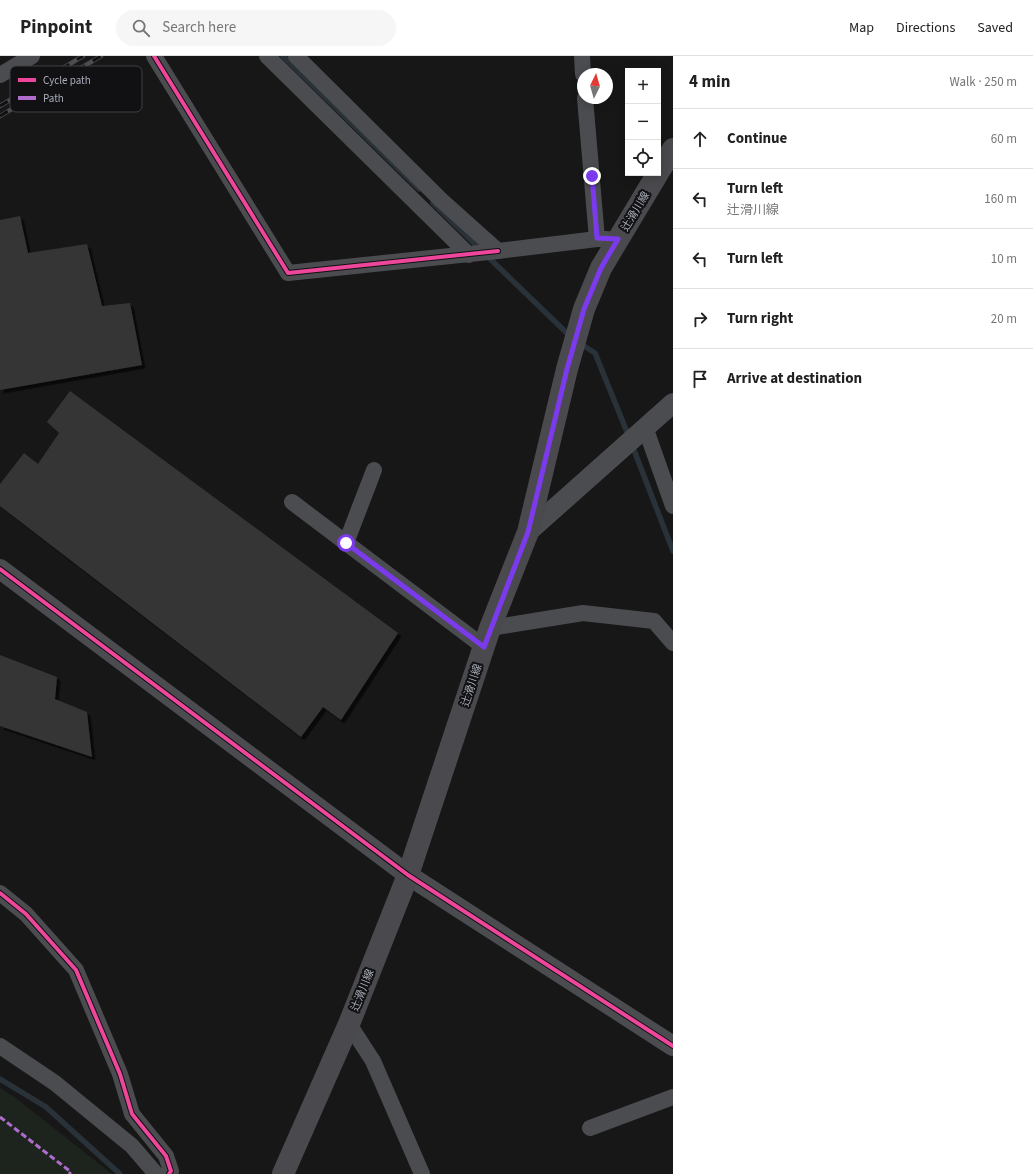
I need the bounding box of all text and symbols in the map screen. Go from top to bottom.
search box [116,10,396,46]
text: Pinpoint [20,14,92,41]
icon: search [130,17,152,39]
text: Search here [162,17,236,38]
text: Map [849,18,874,38]
text: Directions [896,18,955,38]
text: Saved [977,18,1013,38]
legend [10,66,142,112]
north arrow [577,68,613,104]
map controls [625,68,661,176]
button: + [625,68,661,104]
text: 4 min [689,70,730,94]
text: Cycle path [43,73,91,88]
text: Walk · 250 m [949,73,1017,91]
text: Path [43,91,64,106]
button: − [625,104,661,140]
icon: ahead [689,128,711,150]
text: Continue [727,128,787,149]
text: 60 m [991,130,1017,148]
button: locate [625,140,661,176]
route end [583,167,601,185]
text: Turn left [727,178,783,199]
icon: left [689,188,711,210]
street label: 辻滑川線 [618,189,653,234]
text: 160 m [984,190,1017,208]
text: 辻滑川線 [727,201,779,219]
icon: left [689,248,711,270]
text: Turn left [727,248,783,269]
text: 10 m [991,250,1017,268]
icon: right [689,308,711,330]
text: Turn right [727,308,793,329]
text: 20 m [991,310,1017,328]
icon: arrive [689,368,711,390]
text: Arrive at destination [727,368,862,389]
route start [337,534,355,552]
street label: 辻滑川線 [458,662,485,708]
street label: 辻滑川線 [347,967,378,1013]

